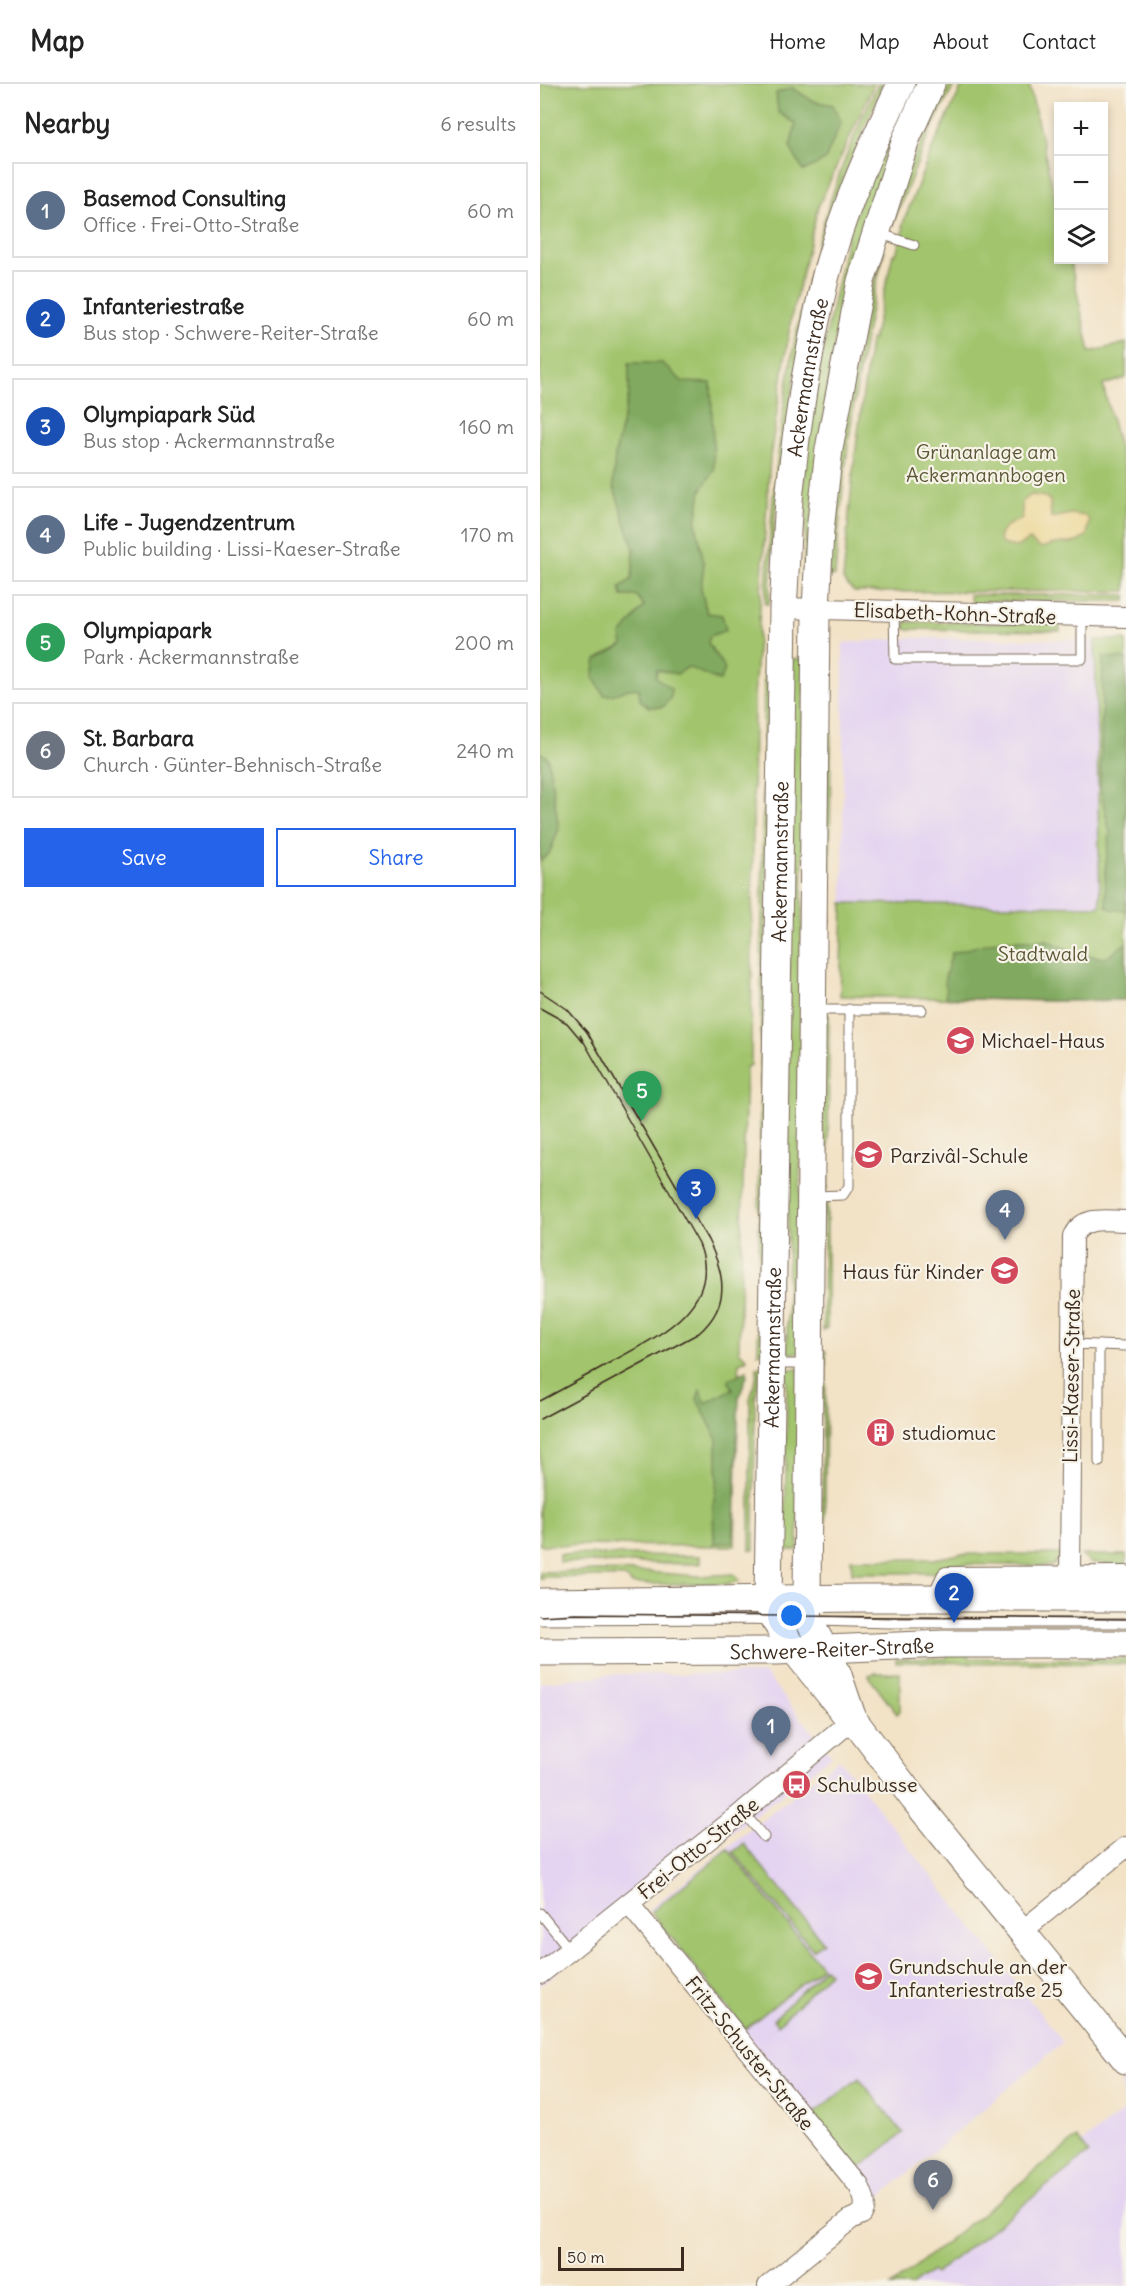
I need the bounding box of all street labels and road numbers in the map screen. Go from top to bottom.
street label: Ackermannstraße [781,295,833,458]
street label: Elisabeth-Kohn-Straße [853,597,1057,629]
street label: Ackermannstraße [765,781,793,942]
street label: Ackermannstraße [758,1267,786,1428]
street label: Lissi-Kaeser-Straße [1057,1289,1085,1463]
street label: Schwere-Reiter-Straße [730,1632,935,1664]
street label: Frei-Otto-Straße [632,1792,764,1904]
street label: Fritz-Schuster-Straße [680,1971,820,2135]

